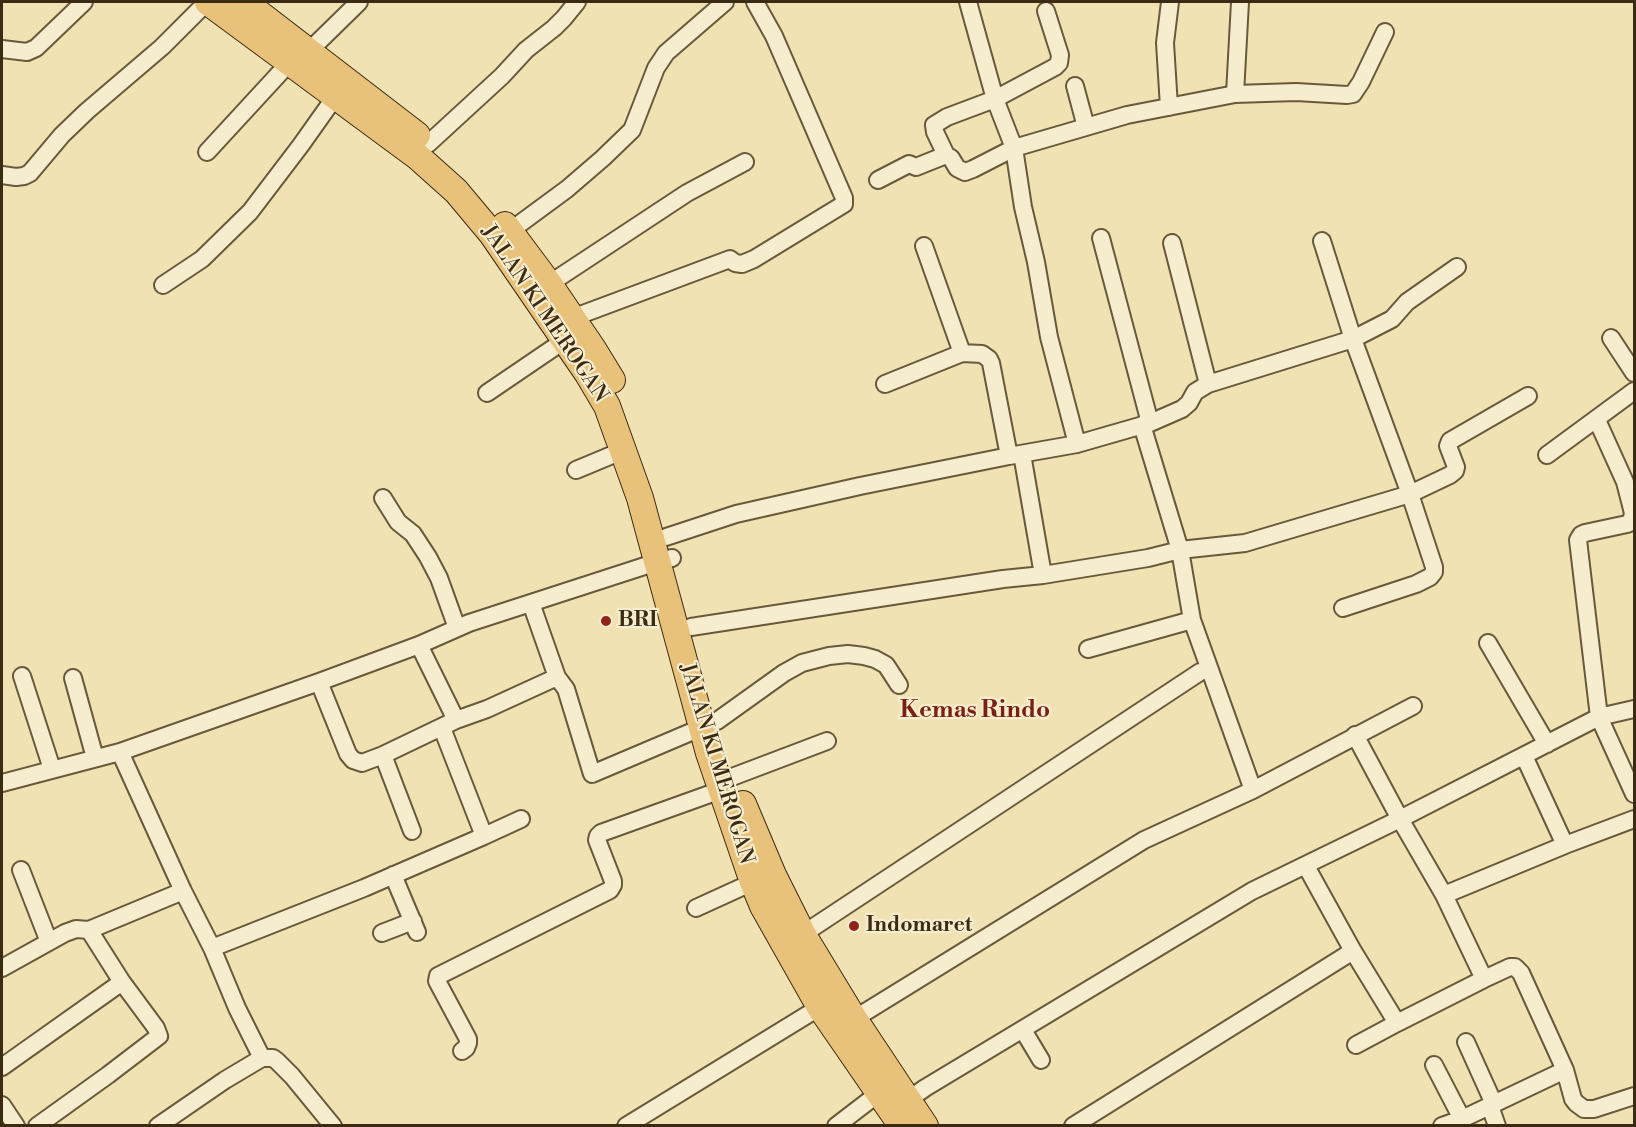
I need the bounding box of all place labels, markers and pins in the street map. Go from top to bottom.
place label: BRI [618,608,657,634]
marker: BRI [599,614,613,628]
place label: Indomaret [866,913,972,939]
marker: Indomaret [847,919,861,933]

